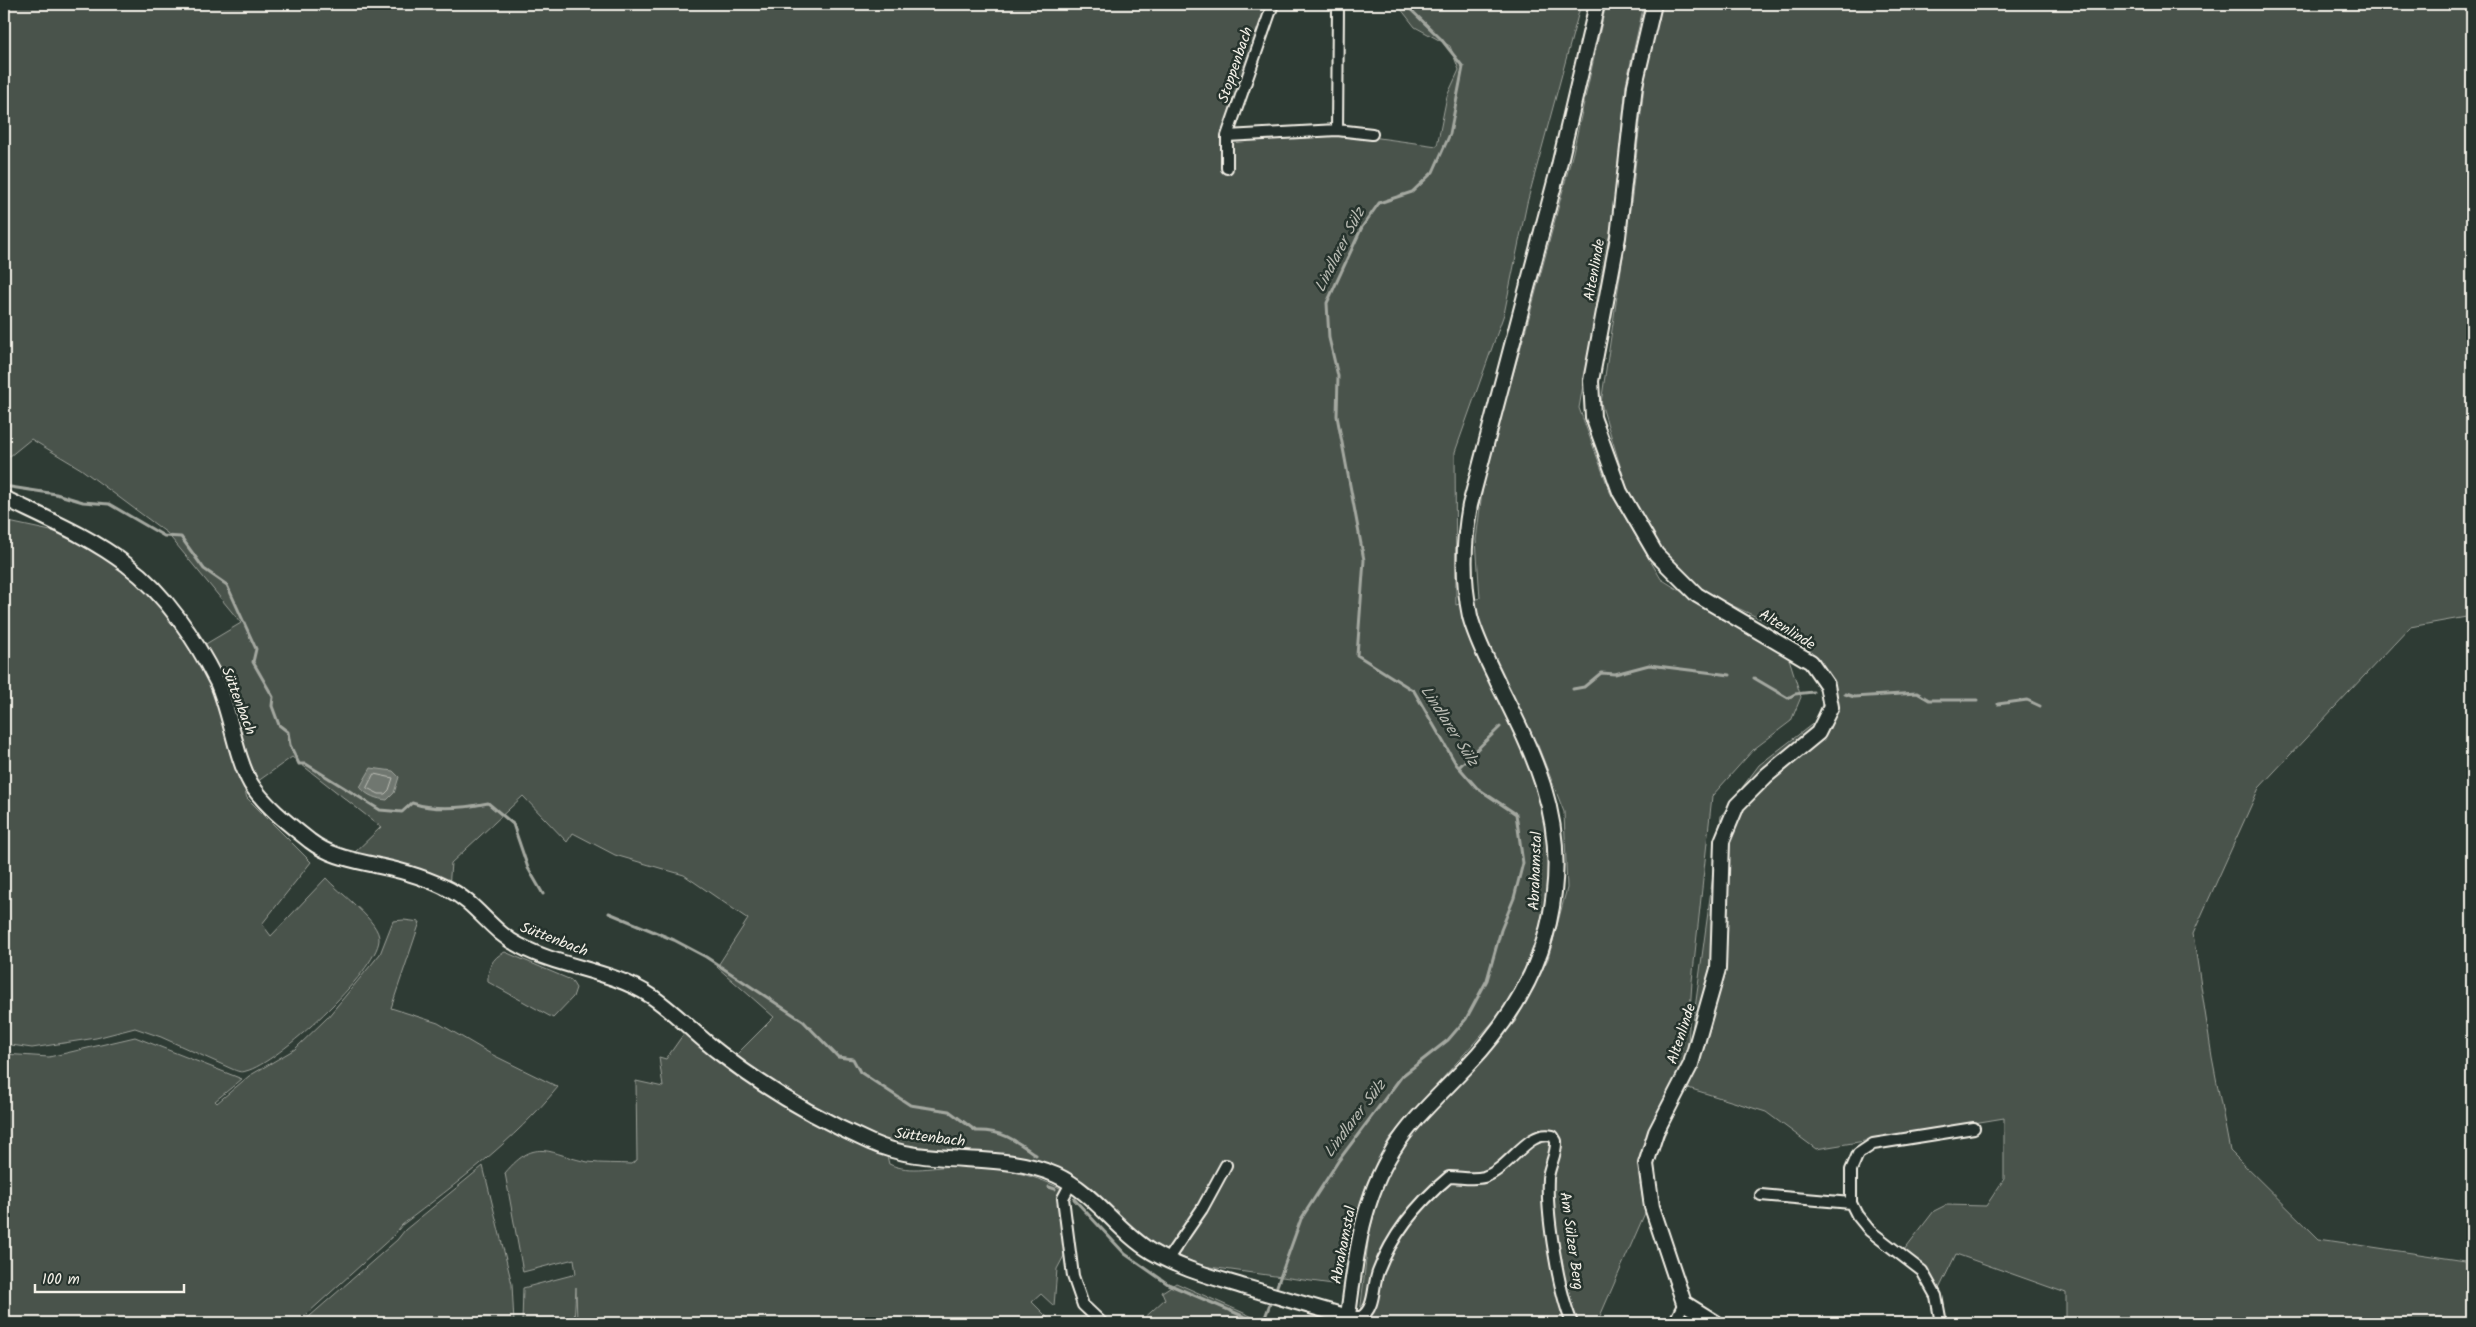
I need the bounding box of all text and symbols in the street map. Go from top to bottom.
street label: Stoppenbach [1212,24,1260,106]
water label: Lindlarer Sülz [1308,202,1373,297]
street label: Altenlinde [1578,237,1612,303]
street label: Altenlinde [1754,603,1820,657]
street label: Süttenbach [214,663,262,739]
water label: Lindlarer Sülz [1414,681,1486,773]
street label: Abrahamstal [1523,831,1549,911]
street label: Süttenbach [516,916,592,964]
street label: Altenlinde [1661,1000,1703,1068]
water label: Lindlarer Sülz [1317,1073,1394,1163]
street label: Süttenbach [893,1122,967,1154]
street label: Am Sülzer Berg [1552,1190,1590,1292]
street label: Abrahamstal [1325,1204,1363,1286]
scale bar [35,1262,184,1294]
text: 100 m [42,1268,80,1292]

